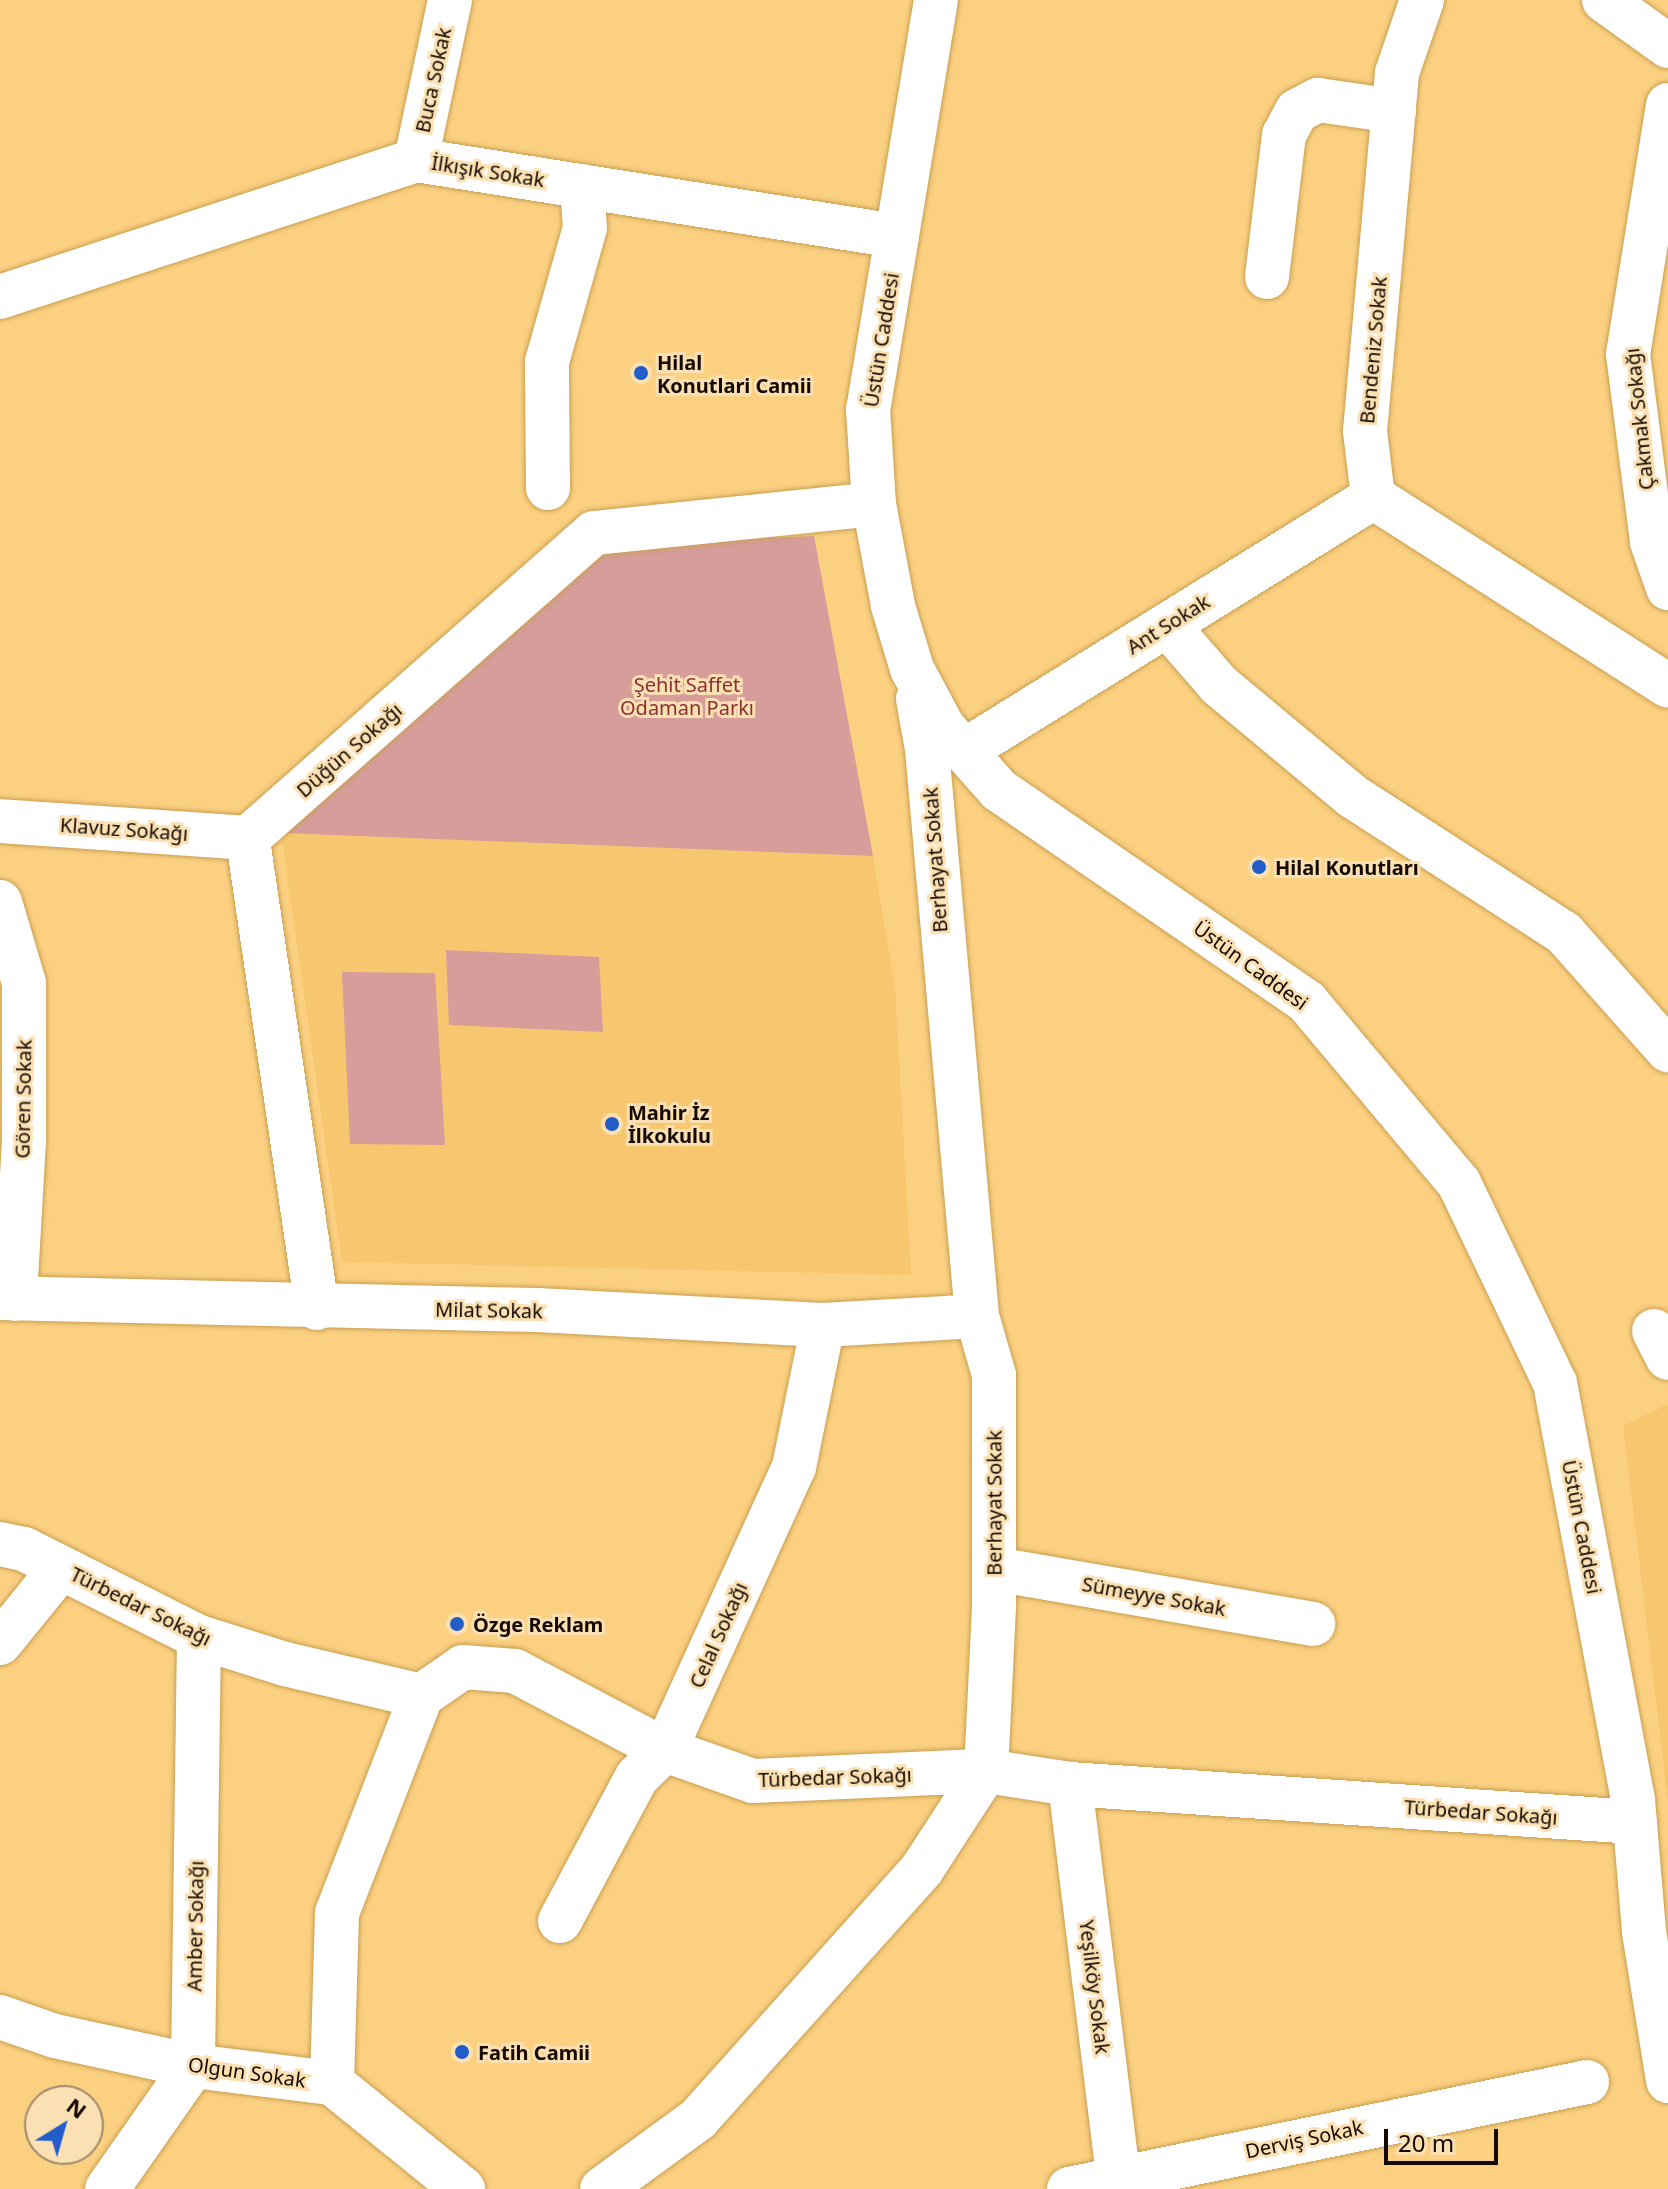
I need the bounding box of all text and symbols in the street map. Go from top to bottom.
street label: Buca Sokak [410,25,456,135]
street label: İlkışık Sokak [430,150,546,192]
street label: Üstün Caddesi [859,271,903,409]
street label: Bendeniz Sokak [1355,275,1391,425]
street label: Çakmak Sokağı [1620,347,1658,491]
place label: Hilal Konutlari Camii [657,350,812,397]
marker: Hilal Konutlari Camii [632,364,650,382]
street label: Ant Sokak [1122,589,1214,659]
park label: Şehit Saffet Odaman Parkı [620,672,754,719]
street label: Düğün Sokağı [291,698,407,802]
street label: Berhayat Sokak [918,787,952,933]
street label: Klavuz Sokağı [59,813,189,845]
place label: Hilal Konutları [1275,855,1419,879]
marker: Hilal Konutları [1250,858,1268,876]
street label: Üstün Caddesi [1189,915,1313,1015]
street label: Gören Sokak [10,1039,36,1159]
place label: Mahir İz İlkokulu [628,1100,711,1147]
marker: Mahir İz İlkokulu [603,1115,621,1133]
street label: Milat Sokak [435,1297,543,1323]
street label: Berhayat Sokak [982,1430,1006,1576]
street label: Üstün Caddesi [1557,1458,1607,1596]
street label: Türbedar Sokağı [67,1562,215,1650]
street label: Sümeyye Sokak [1080,1572,1228,1620]
street label: Celal Sokağı [684,1578,752,1692]
place label: Özge Reklam [473,1612,603,1636]
marker: Özge Reklam [448,1615,466,1633]
street label: Türbedar Sokağı [758,1762,912,1792]
street label: Türbedar Sokağı [1403,1795,1559,1829]
street label: Amber Sokağı [182,1860,208,1992]
street label: Yeşilköy Sokak [1075,1919,1115,2055]
place label: Fatih Camii [478,2040,590,2064]
marker: Fatih Camii [453,2043,471,2061]
street label: Olgun Sokak [187,2052,307,2092]
north arrow [24,2085,104,2165]
text: N [61,2090,93,2125]
scale bar [1388,2113,1502,2163]
street label: Derviş Sokak [1243,2115,1365,2163]
text: 20 m [1398,2126,1454,2159]

